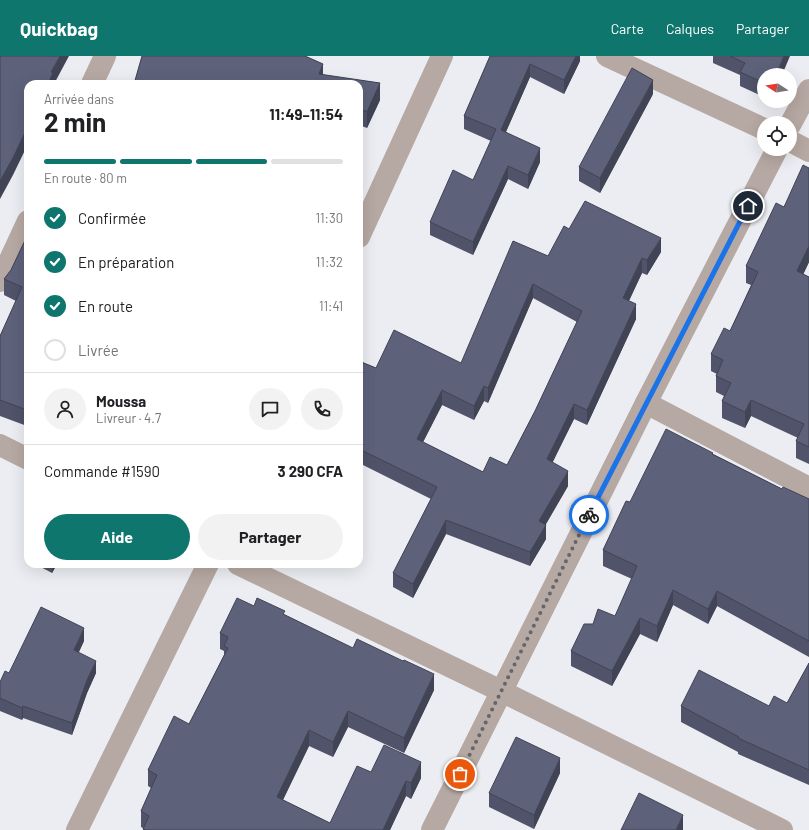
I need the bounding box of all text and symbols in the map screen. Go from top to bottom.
text: Quickbag [20,17,98,40]
text: Carte [611,20,644,37]
text: Calques [666,20,714,37]
text: Partager [736,20,789,37]
north arrow [757,68,797,108]
map controls [757,68,797,156]
text: Arrivée dans [44,91,114,107]
text: 11:49–11:54 [269,105,343,123]
text: 2 min [44,106,106,137]
button: locate [757,116,797,156]
text: En route · 80 m [44,170,127,186]
pin [731,189,765,223]
icon: home [737,195,759,217]
icon: check [44,207,66,229]
text: Confirmée [78,209,146,227]
text: 11:30 [315,210,343,226]
icon: check [44,251,66,273]
text: En préparation [78,253,174,271]
text: 11:32 [316,254,343,270]
icon: check [44,295,66,317]
text: En route [78,297,133,315]
text: 11:41 [319,298,343,314]
text: Livrée [78,341,119,359]
button: person [44,388,86,430]
button: chat [249,388,291,430]
button: phone [301,388,343,430]
text: Moussa [96,392,146,410]
text: Livreur · 4.7 [96,410,161,426]
text: Commande #1590 [44,462,160,480]
text: 3 290 CFA [278,462,343,480]
courier [569,495,609,535]
icon: bike [578,504,600,526]
button: Aide [44,514,190,560]
button: Partager [198,514,343,560]
pin [443,757,477,791]
icon: bag [449,763,471,785]

